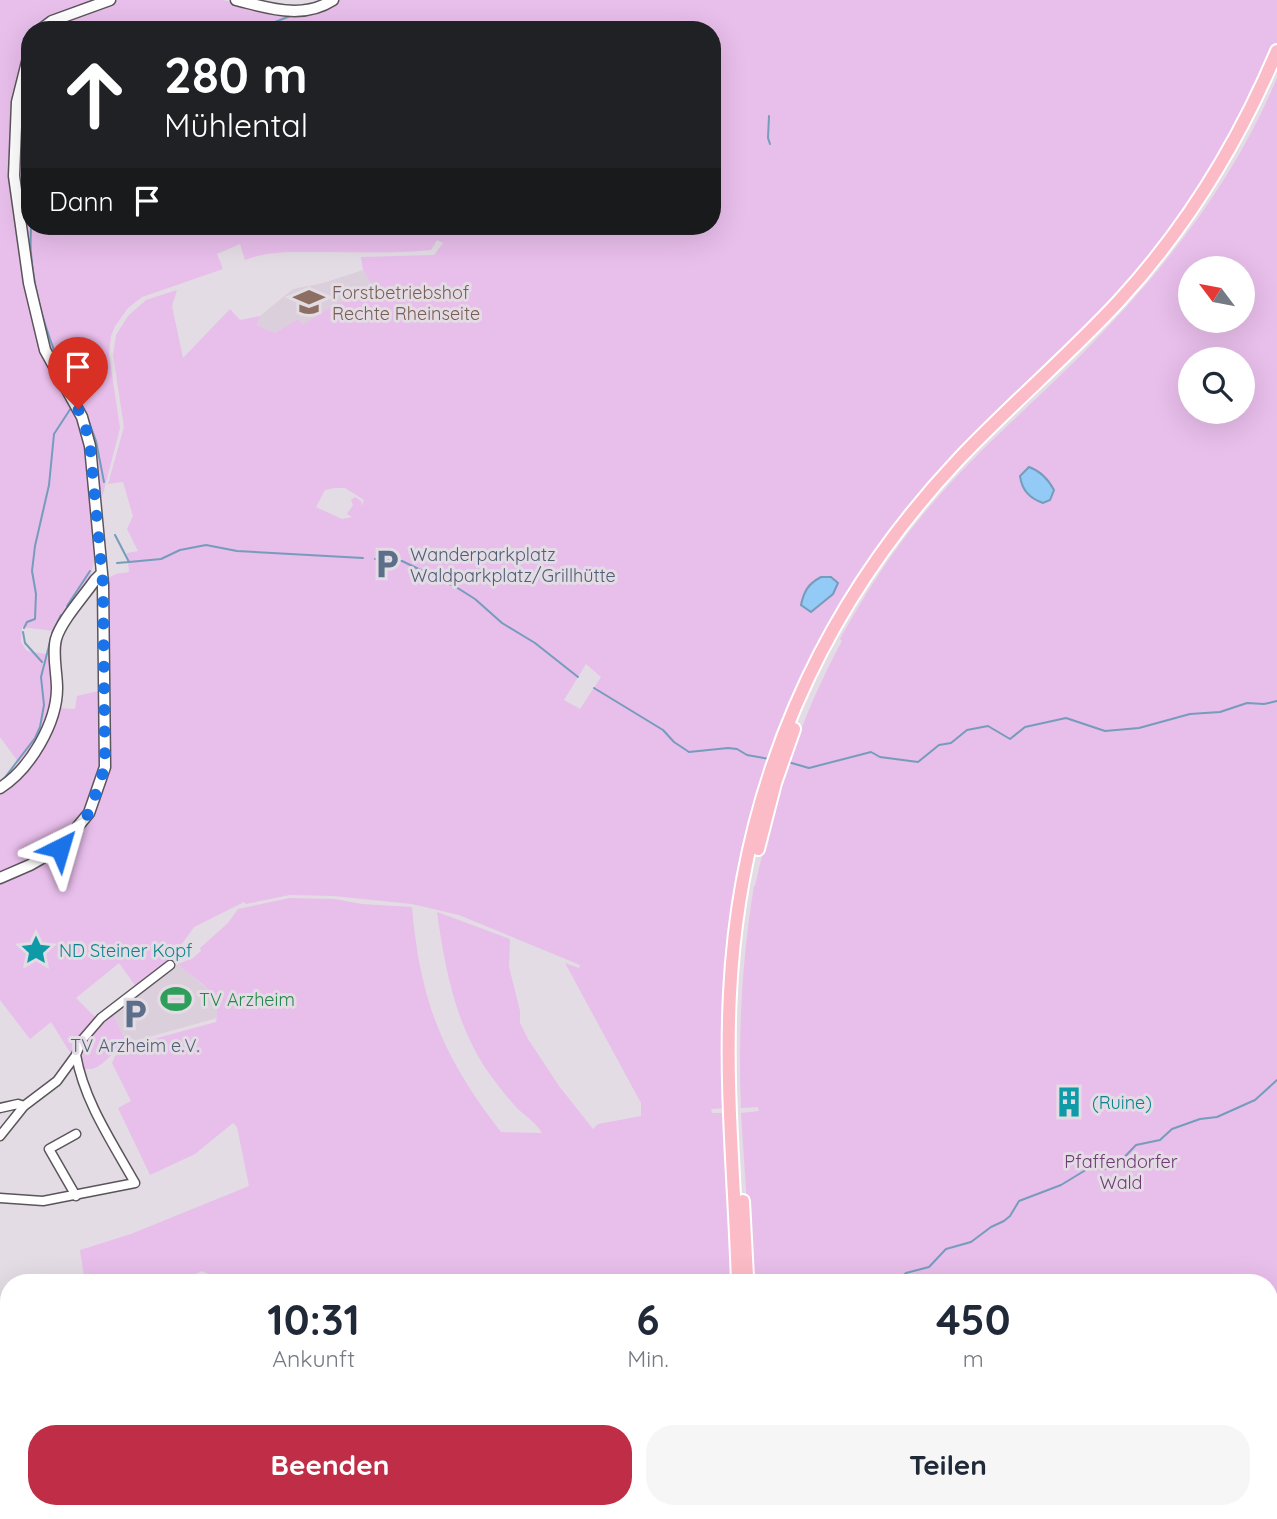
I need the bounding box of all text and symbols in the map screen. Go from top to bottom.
text: 280 m [164,44,308,105]
icon: ahead [49,49,140,140]
text: Mühlental [164,105,308,145]
icon: arrive [128,182,166,220]
text: Dann [49,185,114,218]
north arrow [1178,256,1255,332]
map controls [1178,256,1255,424]
place label: Forstbetriebshof Rechte Rheinseite [332,281,480,325]
school or university icon: Forstbetriebshof Rechte Rheinseite [292,285,326,319]
pin [48,337,108,409]
button: search [1178,347,1255,424]
icon: arrive [59,348,97,386]
place label: Wanderparkplatz Waldparkplatz/Grillhütte [410,543,616,587]
parking icon: Wanderparkplatz Waldparkplatz/Grillhütte [370,547,404,581]
position arrow [23,811,97,885]
place icon: ND Steiner Kopf [19,933,53,967]
place label: ND Steiner Kopf [59,939,193,962]
sports icon: TV Arzheim [159,982,193,1016]
place label: TV Arzheim [199,988,295,1011]
parking icon: TV Arzheim e.V. [118,997,152,1031]
place label: TV Arzheim e.V. [70,1034,200,1057]
building icon: (Ruine) [1052,1085,1086,1119]
place label: (Ruine) [1092,1091,1152,1114]
park label: Pfaffendorfer Wald [1064,1150,1178,1194]
text: 10:31 [267,1293,360,1346]
text: 6 [636,1293,659,1346]
text: 450 [936,1293,1011,1346]
text: Ankunft [272,1344,355,1373]
text: Min. [627,1344,669,1373]
text: m [963,1344,984,1373]
button: Beenden [28,1425,632,1505]
button: Teilen [646,1425,1250,1505]

